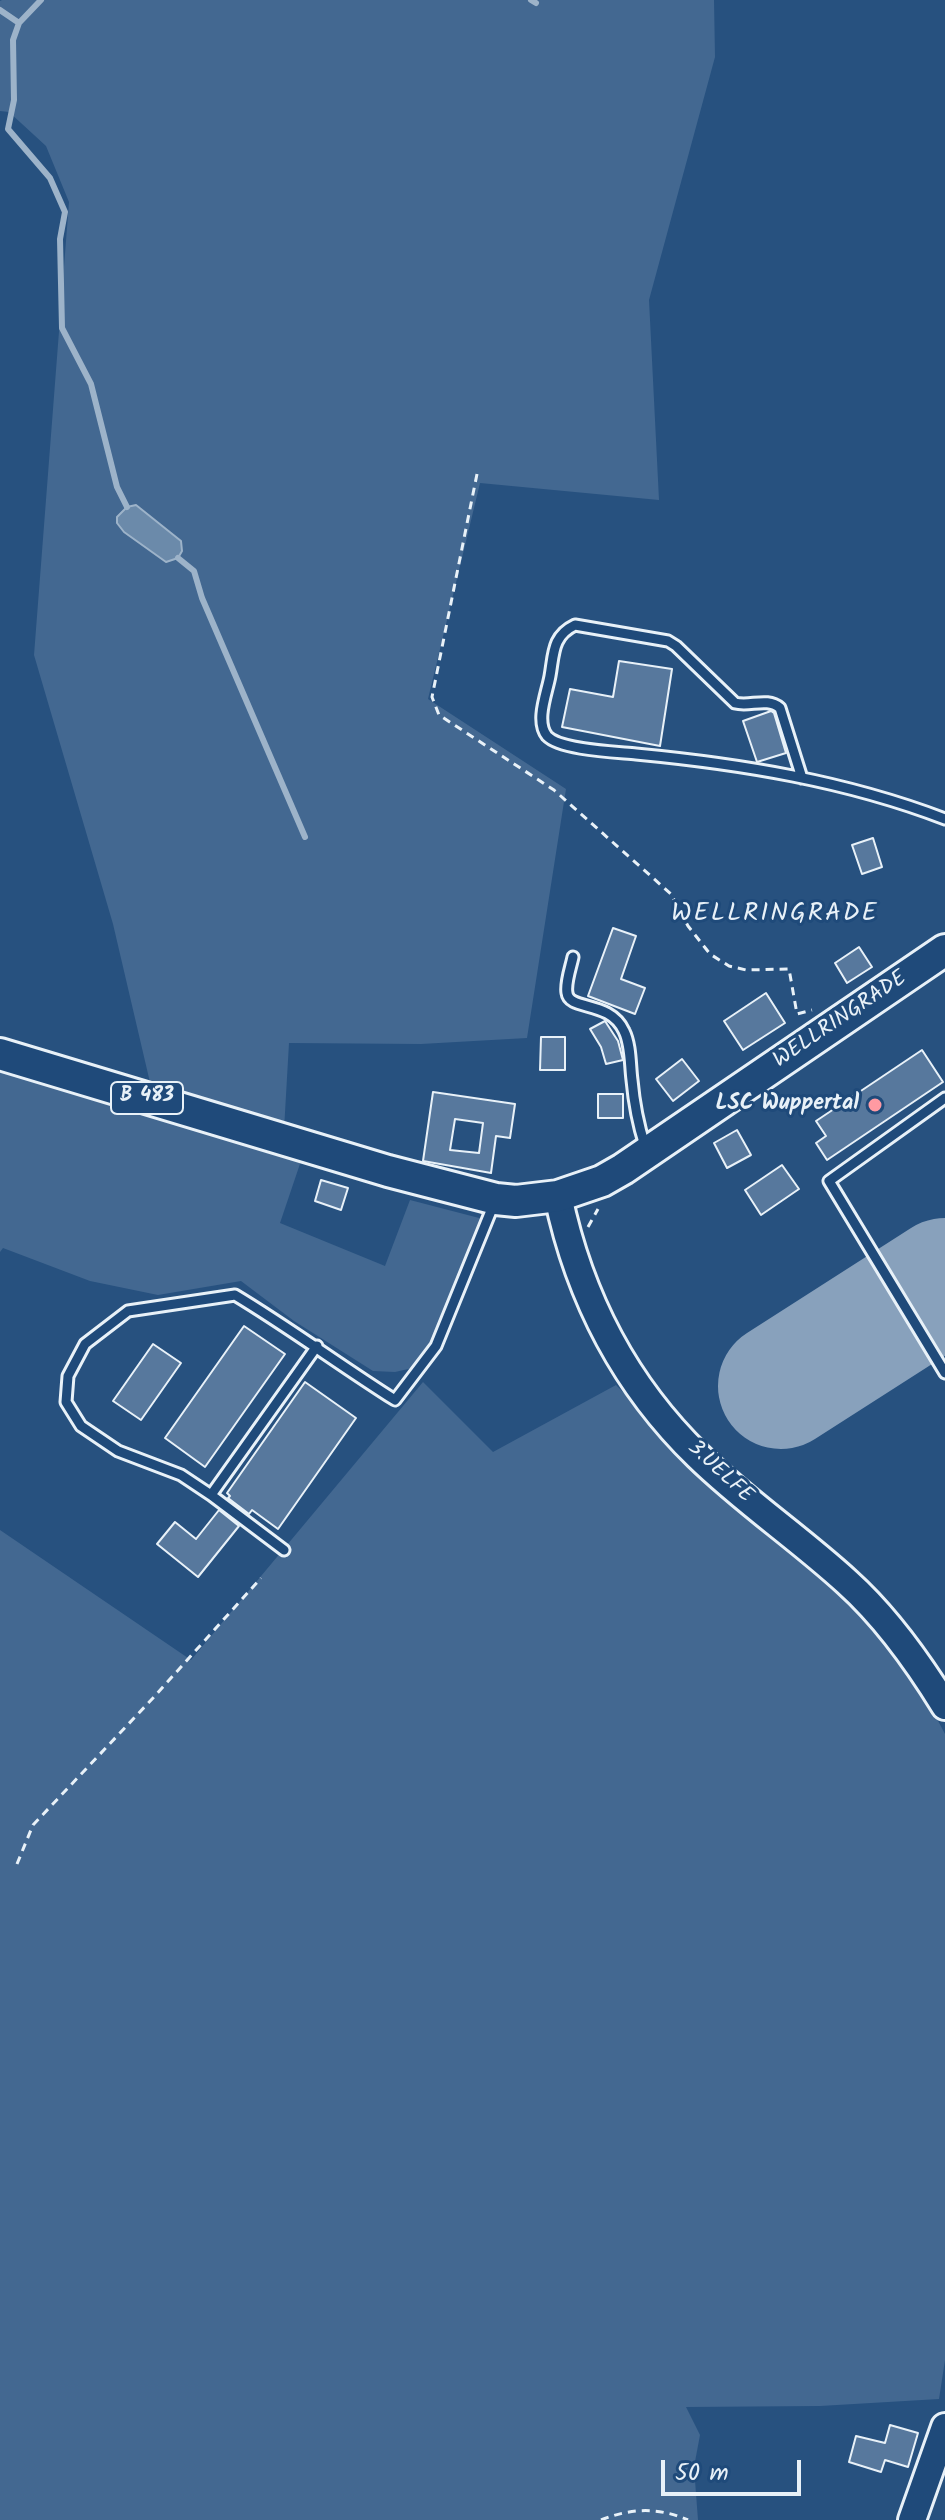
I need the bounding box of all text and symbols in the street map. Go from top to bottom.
district label: WELLRINGRADE [671,900,879,932]
street label: WELLRINGRADE [769,967,913,1075]
road number: B 483 [111,1082,183,1114]
place label: LSC Wuppertal [715,1092,859,1118]
marker: LSC Wuppertal [866,1096,884,1114]
street label: 3.UELFE [681,1436,757,1510]
scale bar [665,2444,805,2494]
text: 50 m [675,2454,729,2493]

